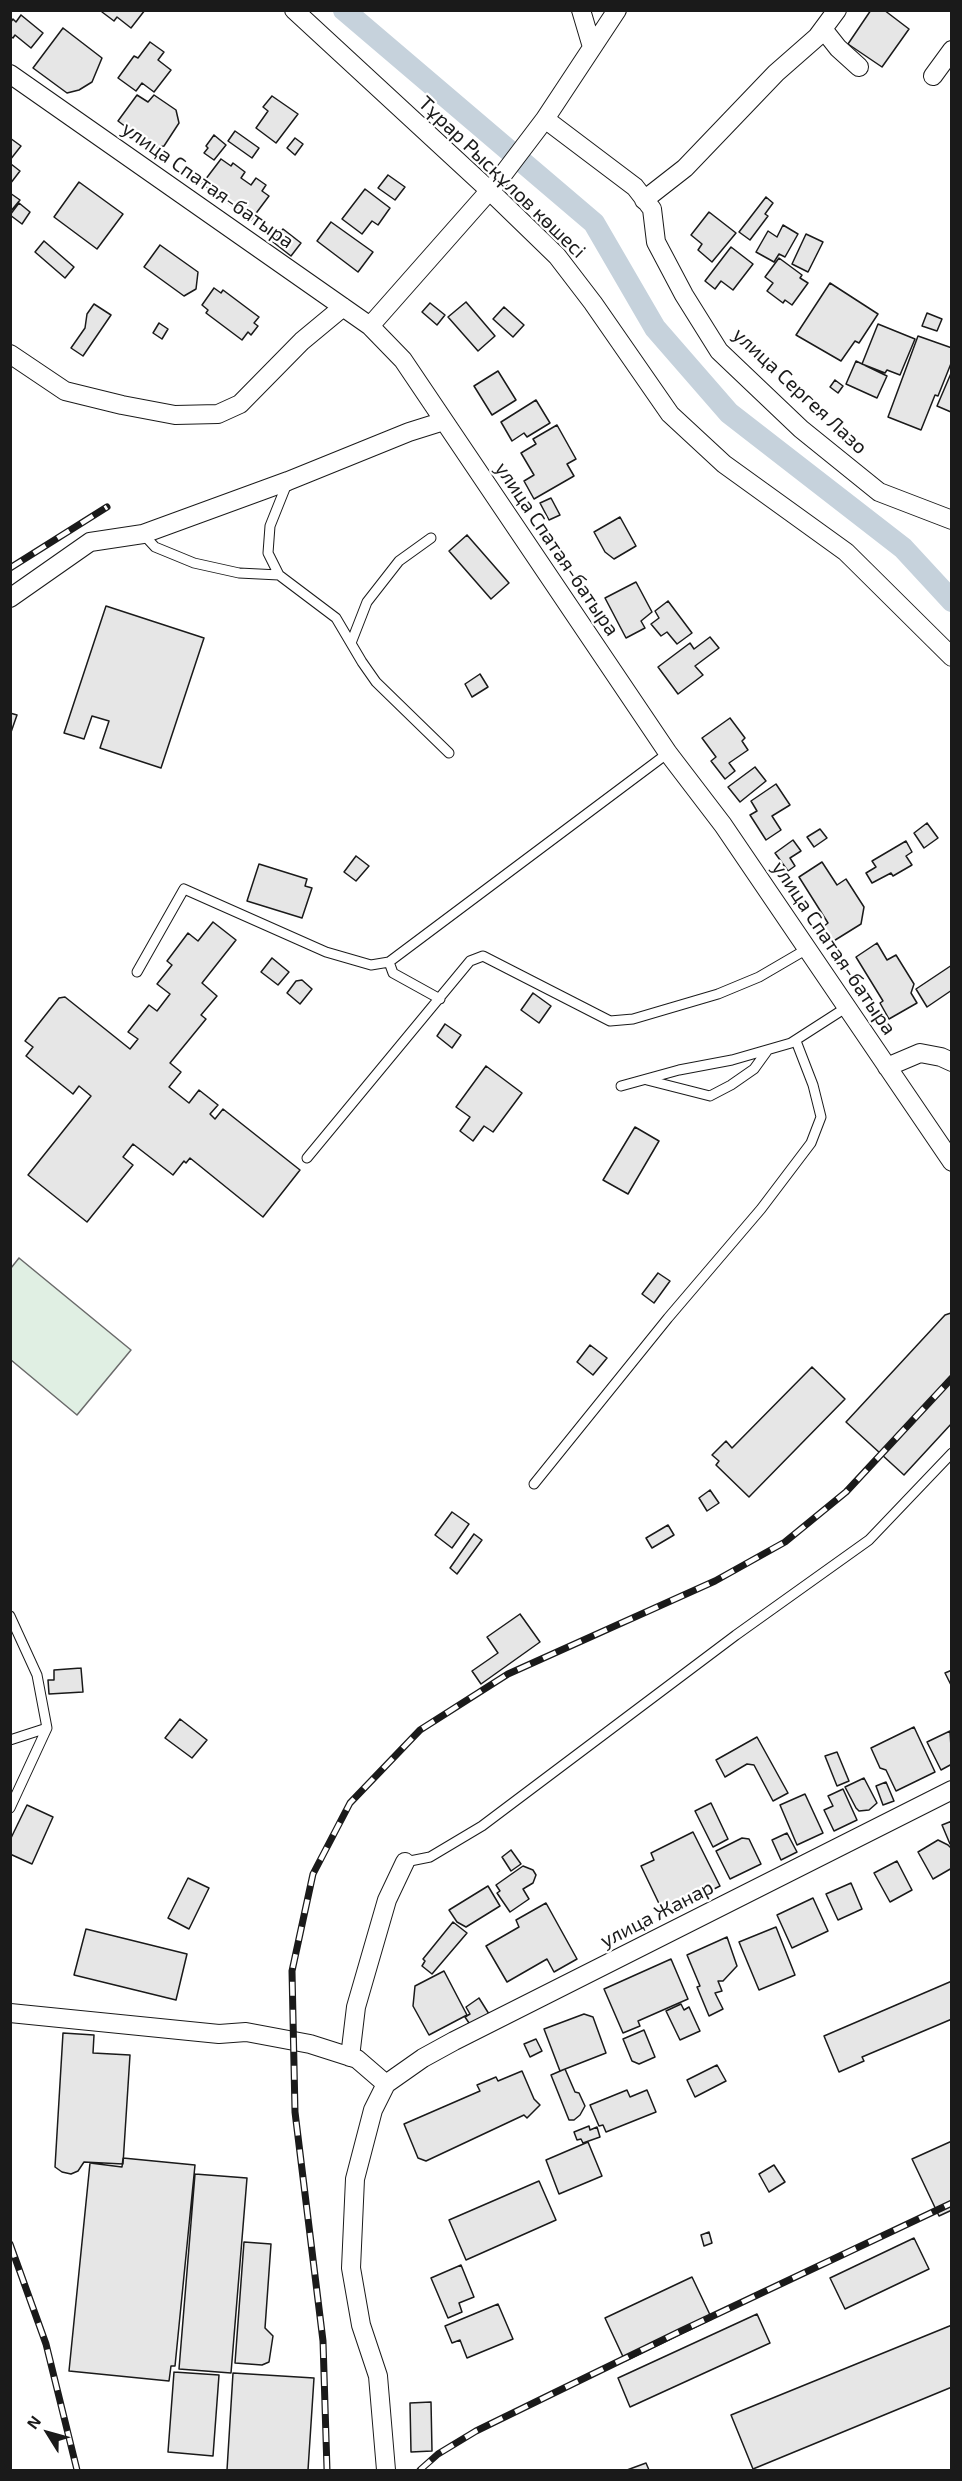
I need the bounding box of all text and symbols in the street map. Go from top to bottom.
street label: Тұрар Рысқұлов көшесі [414,91,590,263]
street label: улица Спатая-батыра [117,117,299,253]
street label: улица Сергея Лазо [728,323,872,459]
street label: улица Спатая-батыра [490,458,624,640]
street label: улица Спатая-батыра [767,857,901,1039]
street label: улица Жанар [596,1875,718,1953]
north arrow [18,2403,78,2463]
text: N [22,2412,44,2432]

